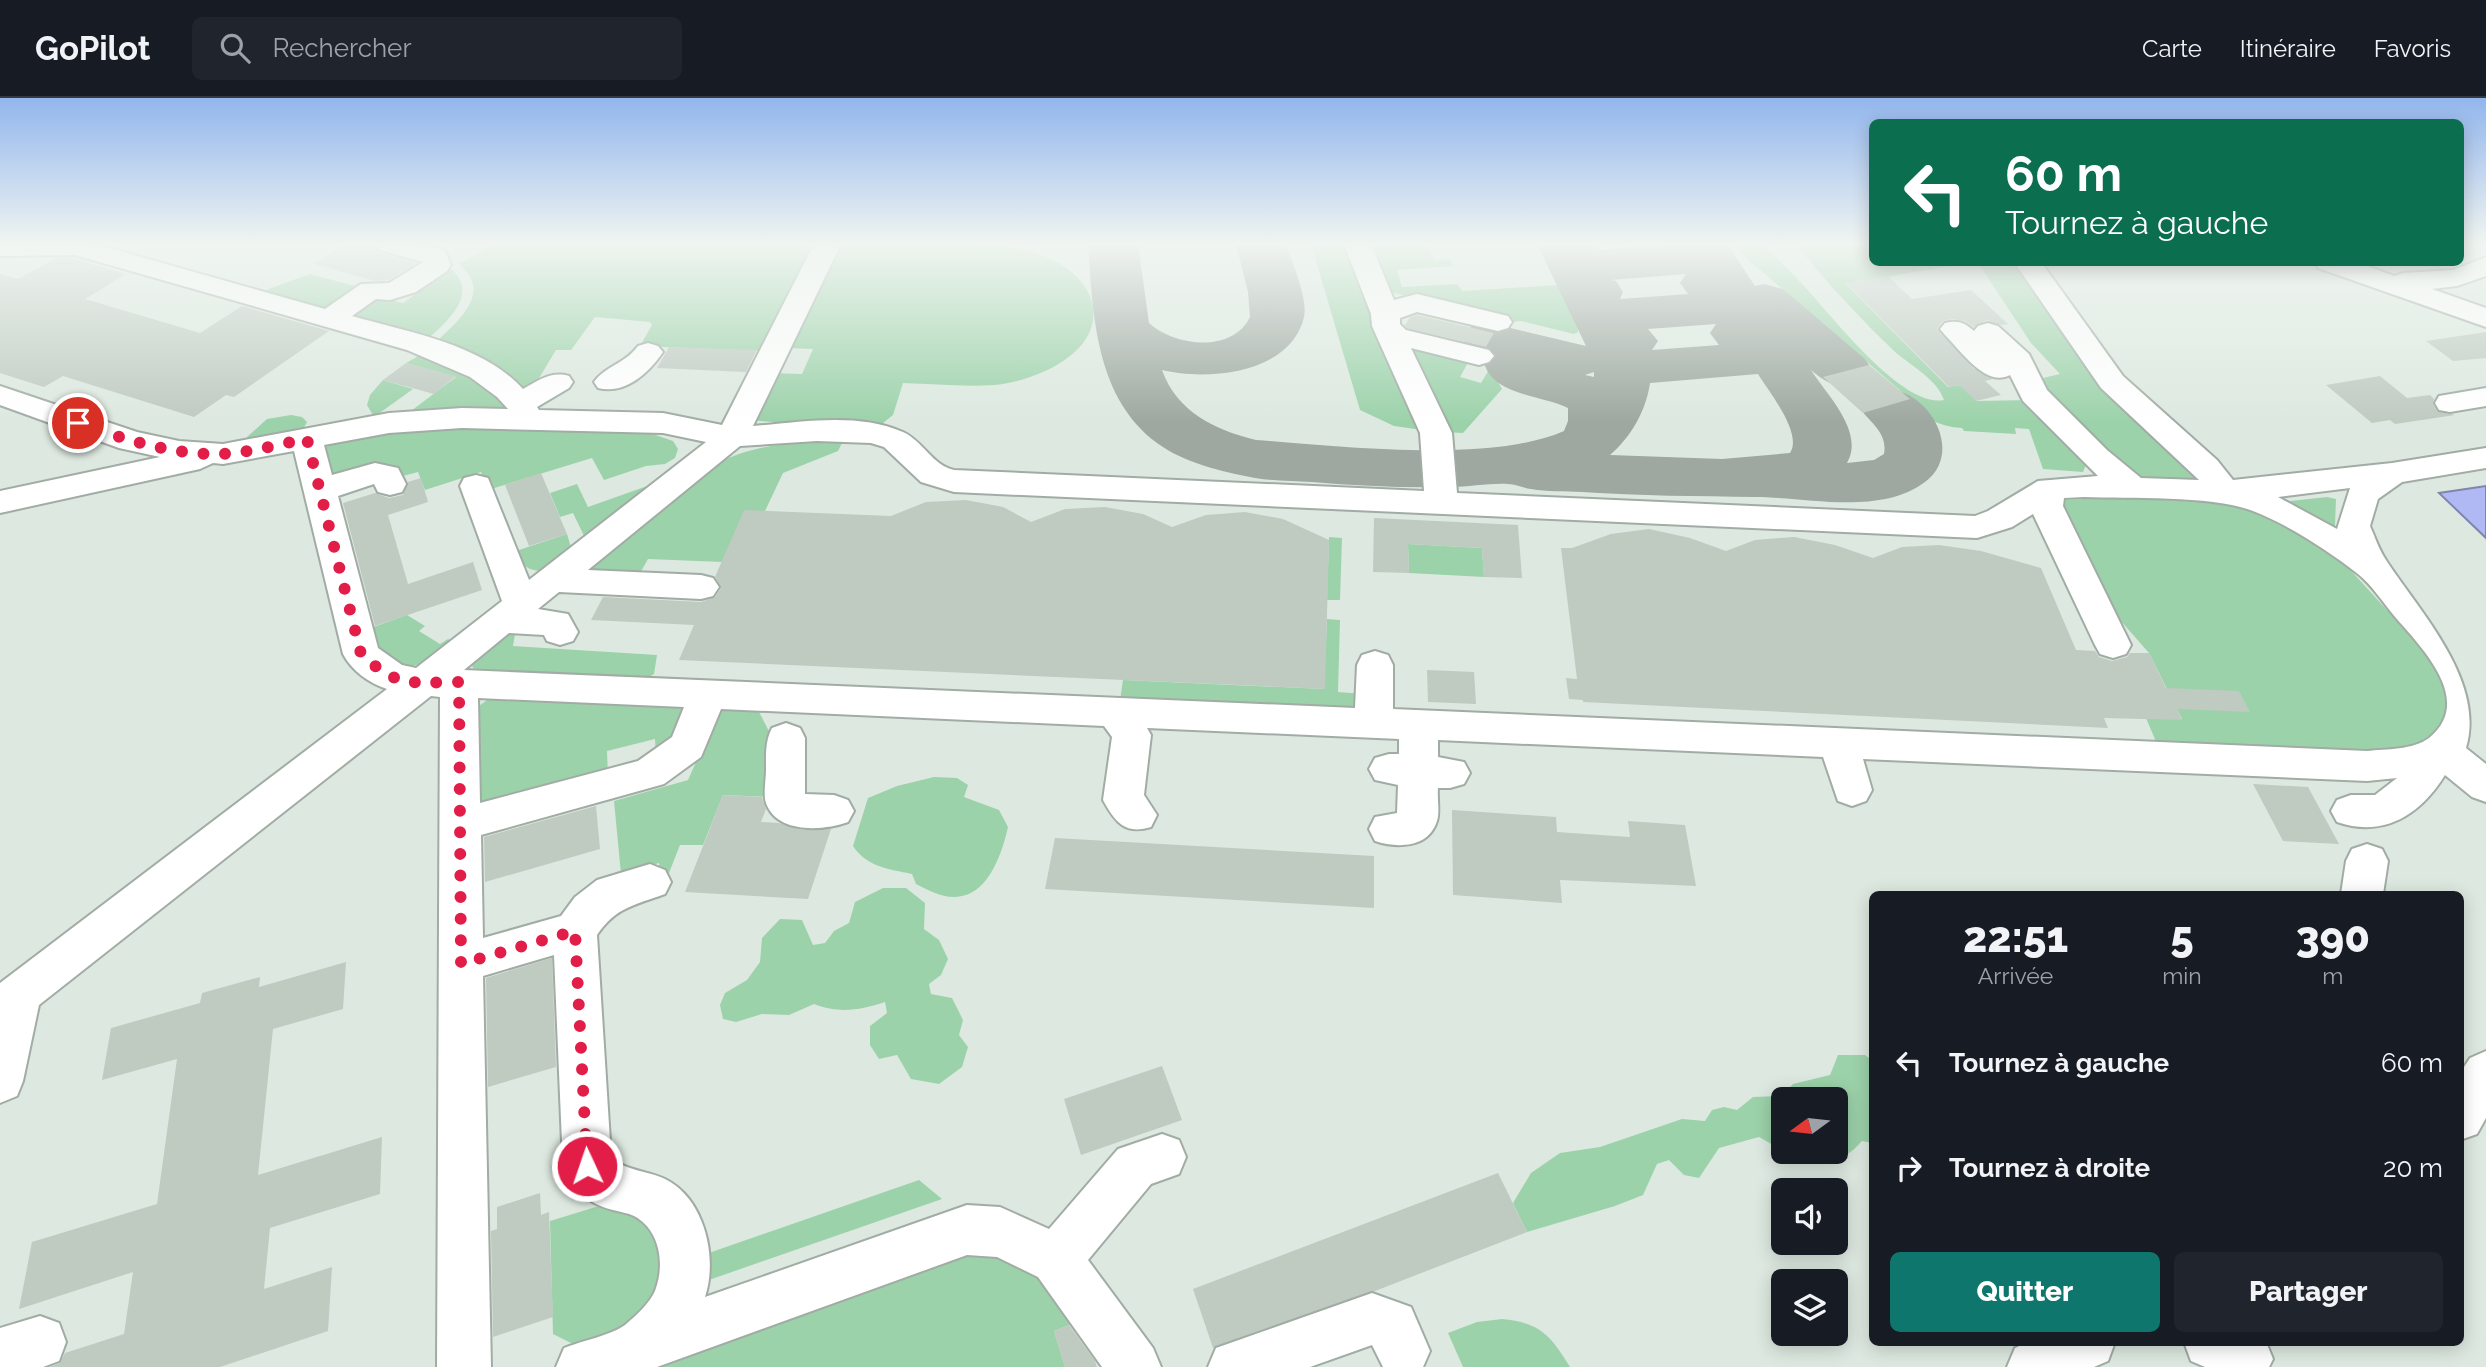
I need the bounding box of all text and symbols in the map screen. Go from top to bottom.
search box [192,17,682,80]
text: GoPilot [35,29,150,68]
icon: search [216,29,254,67]
text: Rechercher [272,33,412,63]
text: Carte [2142,34,2202,63]
text: Itinéraire [2240,34,2336,63]
text: Favoris [2374,34,2451,63]
text: 60 m [2005,145,2122,202]
icon: left [1890,147,1981,238]
text: Tournez à gauche [2005,204,2268,241]
pin [48,393,108,453]
icon: arrive [59,404,97,442]
text: 22:51 [1963,913,2068,962]
text: 5 [2170,913,2194,962]
text: 390 [2296,913,2370,962]
text: Arrivée [1978,962,2053,989]
text: min [2162,962,2202,989]
text: m [2322,962,2343,989]
icon: left [1890,1044,1928,1082]
text: Tournez à gauche [1949,1048,2169,1078]
text: 60 m [2381,1048,2443,1078]
north arrow [1771,1087,1848,1164]
map controls [1771,1087,1848,1346]
position arrow [550,1129,624,1203]
icon: right [1890,1149,1928,1187]
text: Tournez à droite [1949,1153,2150,1183]
text: 20 m [2383,1153,2443,1183]
button: sound [1771,1178,1848,1255]
button: Quitter [1890,1252,2160,1332]
button: Partager [2174,1252,2443,1332]
button: layers [1771,1269,1848,1346]

